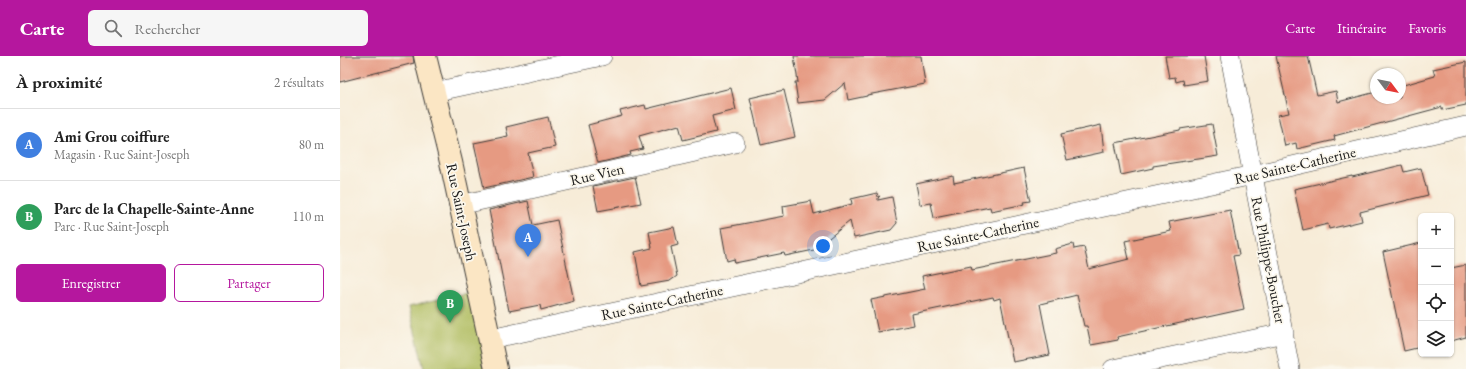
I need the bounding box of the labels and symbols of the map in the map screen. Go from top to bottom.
north arrow [1370,68,1406,104]
street label: Rue Sainte-Catherine [1232,142,1358,188]
street label: Rue Vien [568,159,626,189]
street label: Rue Saint-Joseph [442,161,482,263]
street label: Rue Philippe-Boucher [1247,195,1291,325]
street label: Rue Sainte-Catherine [915,212,1041,256]
pin: A [515,224,541,257]
your location [813,236,833,256]
street label: Rue Sainte-Catherine [599,280,725,324]
pin: B [437,290,463,323]

